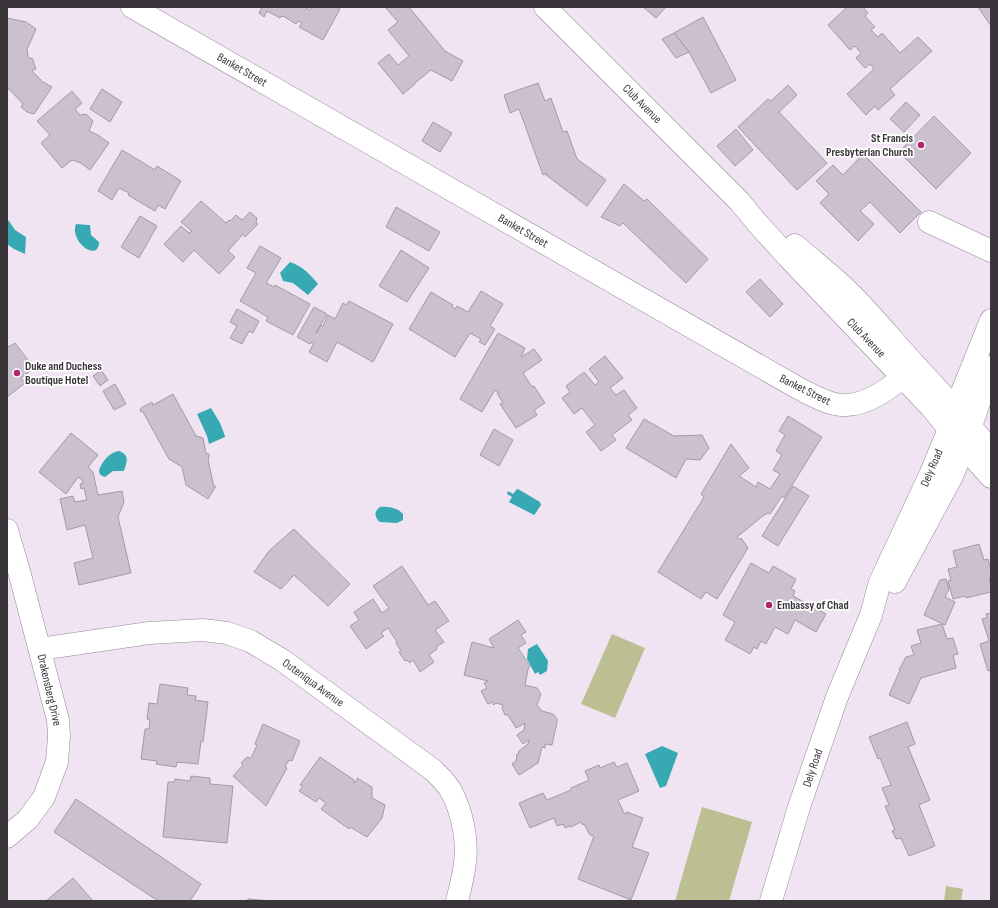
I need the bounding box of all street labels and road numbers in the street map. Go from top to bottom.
street label: Banket Street [214,50,270,90]
street label: Club Avenue [619,81,665,127]
street label: Banket Street [495,211,551,251]
street label: Club Avenue [843,315,889,361]
street label: Banket Street [777,371,833,409]
street label: Dely Road [917,447,947,489]
street label: Drakensberg Drive [33,653,65,727]
street label: Outeniqua Avenue [279,656,347,710]
street label: Dely Road [799,747,827,789]

